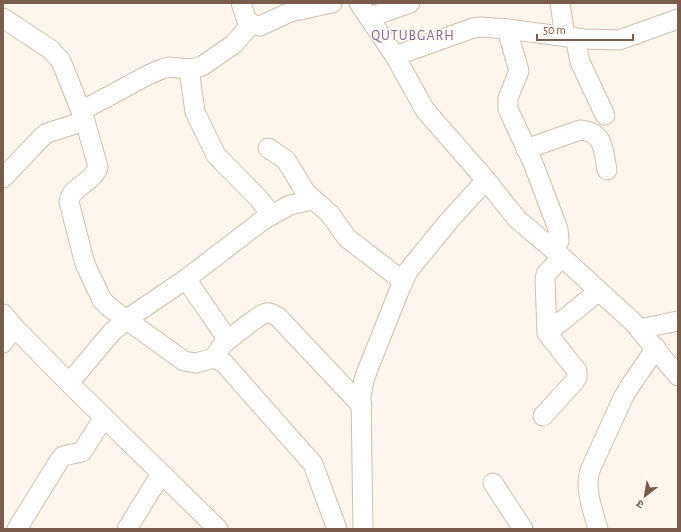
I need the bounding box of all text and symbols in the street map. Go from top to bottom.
scale bar [537,16,633,42]
text: 50 m [543,24,566,36]
district label: QUTUBGARH [371,29,455,43]
north arrow [625,476,665,516]
text: उ [634,497,646,511]

